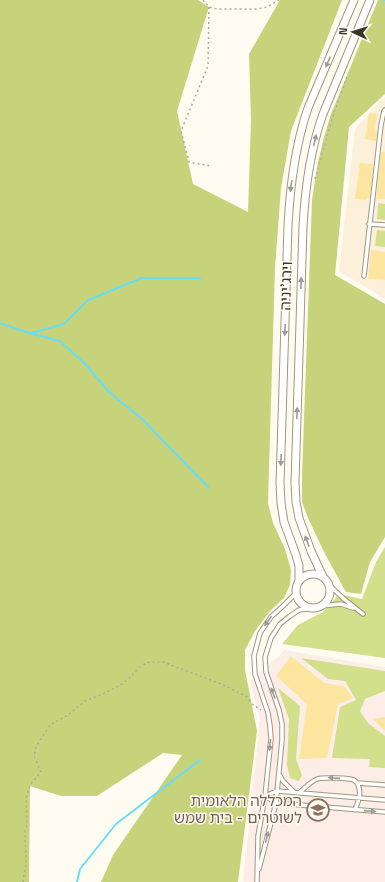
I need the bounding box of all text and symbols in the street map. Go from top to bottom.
north arrow [333,12,373,52]
text: N [336,27,350,35]
one-way arrow [325,56,331,67]
one-way arrow [312,134,318,146]
one-way arrow [288,180,294,192]
street label: וירג'יניה [275,261,296,311]
one-way arrow [298,277,305,289]
one-way arrow [281,324,288,336]
one-way arrow [294,407,301,419]
one-way arrow [277,454,284,466]
one-way arrow [304,534,310,546]
one-way arrow [264,616,272,626]
one-way arrow [270,687,276,699]
one-way arrow [266,739,273,751]
one-way arrow [328,775,340,782]
place label: המכללה הלאומית לשוטרים - בית שמש [174,791,302,827]
school or university icon: המכללה הלאומית לשוטרים - בית שמש [305,797,331,823]
one-way arrow [364,808,376,814]
one-way arrow [265,831,271,843]

